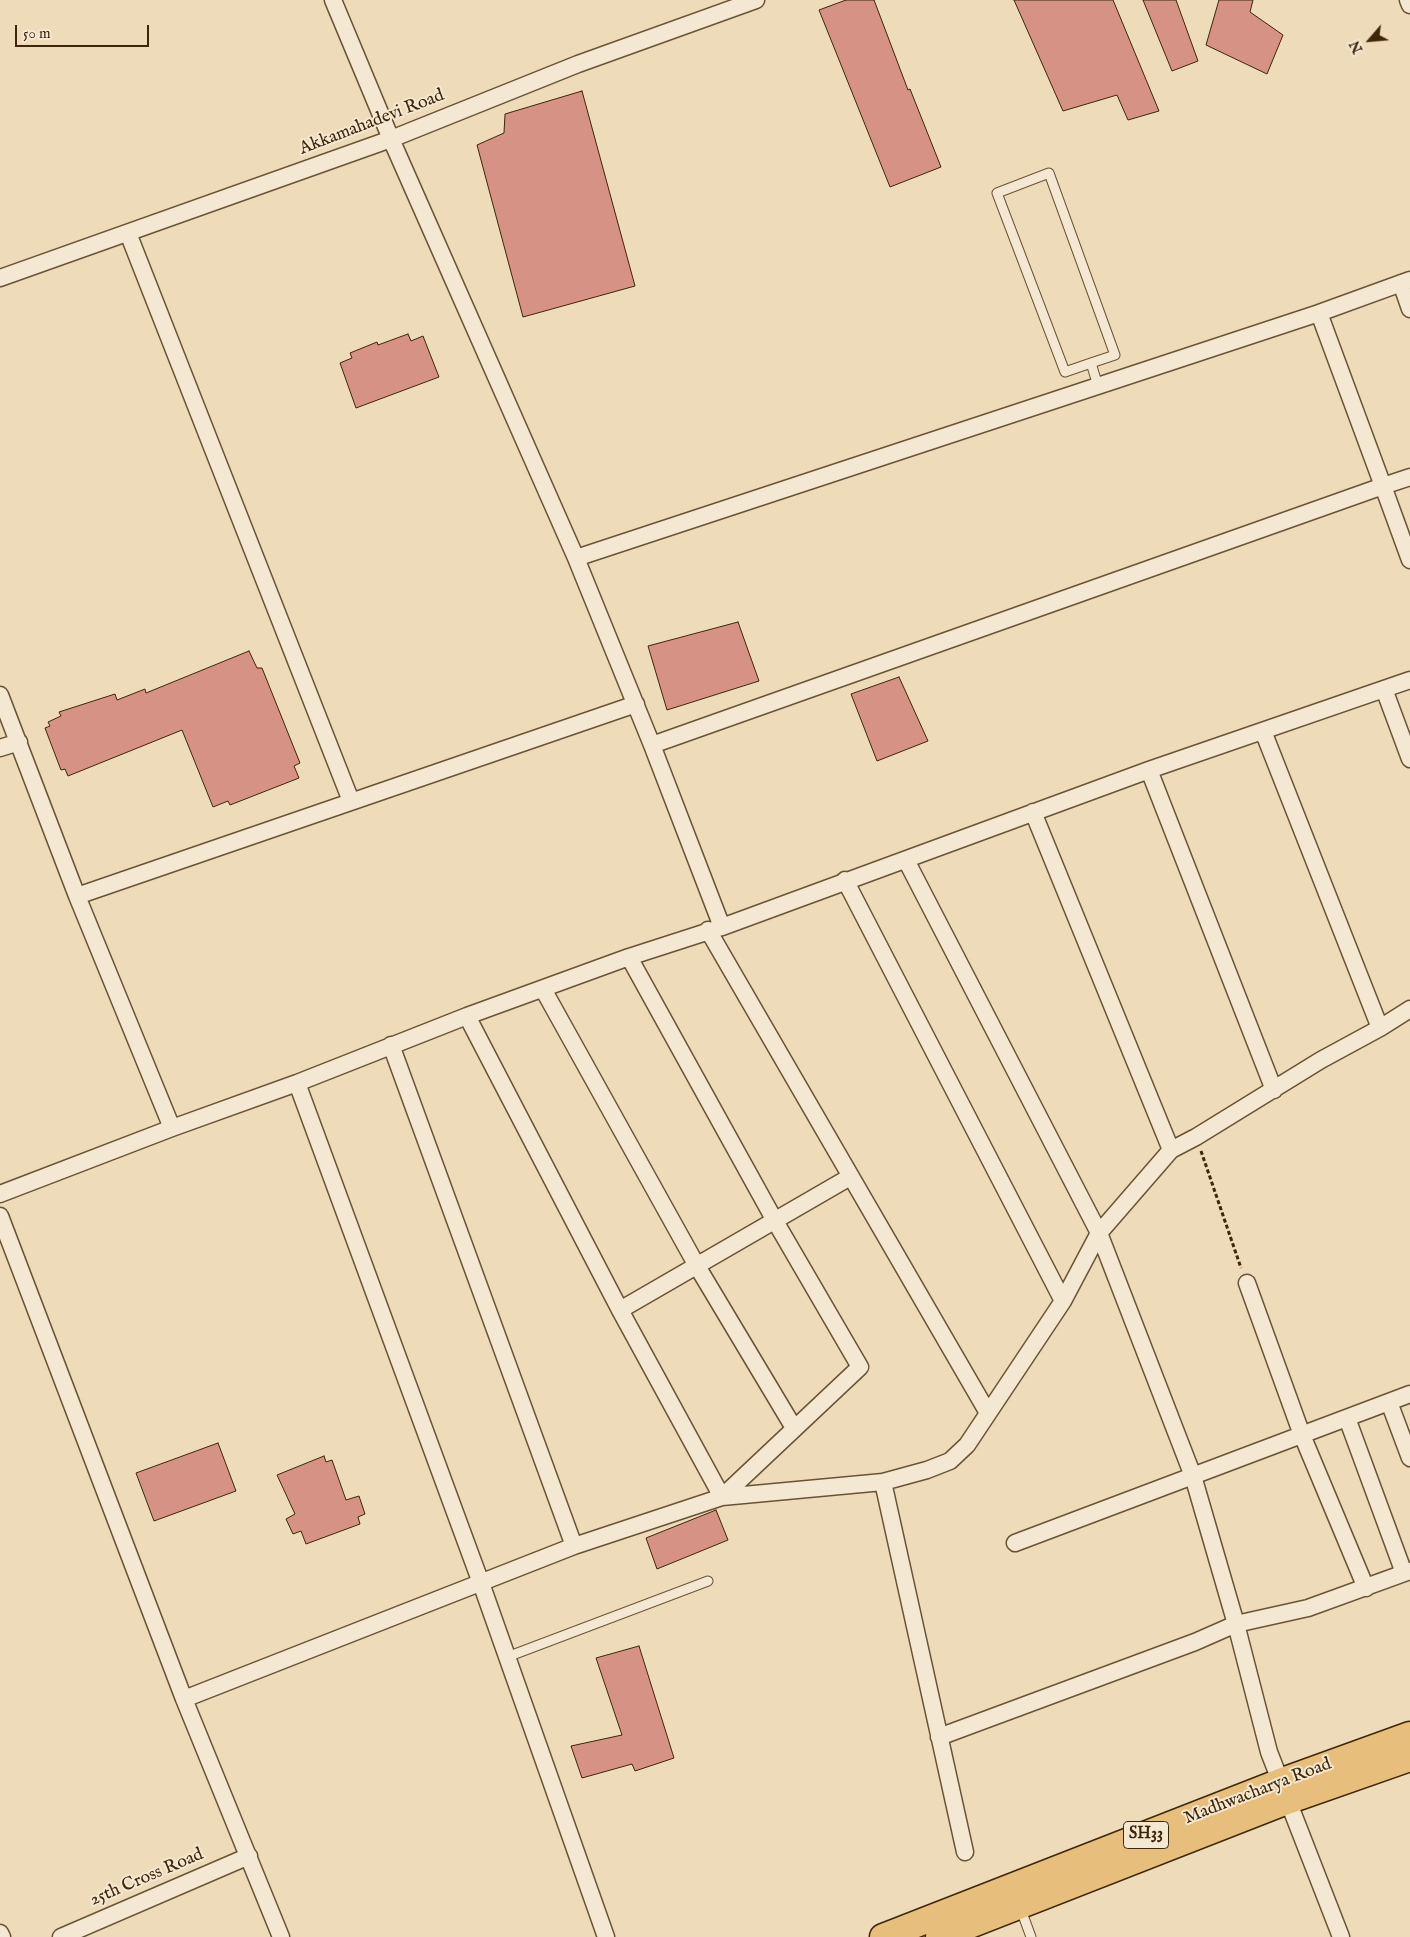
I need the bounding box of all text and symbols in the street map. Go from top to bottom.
scale bar [18,15,151,47]
north arrow [1345,15,1395,65]
text: 50 m [23,24,51,43]
text: N [1346,37,1367,56]
street label: Akkamahadevi Road [296,85,448,161]
street label: Madhwacharya Road [1181,1754,1335,1830]
road number: SH33 [1124,1822,1168,1848]
street label: 25th Cross Road [87,1844,207,1912]

